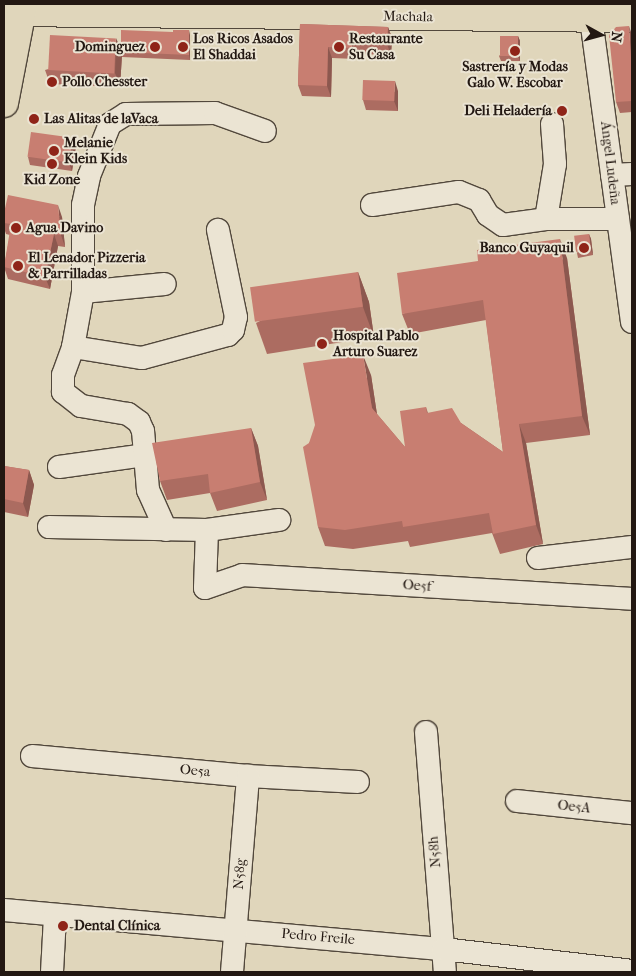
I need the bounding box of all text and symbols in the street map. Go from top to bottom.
street label: Machala [383,8,433,26]
north arrow [576,10,626,60]
place label: Los Ricos Asados El Shaddai [193,31,293,64]
place label: Restaurante Su Casa [349,31,423,64]
text: N [607,31,625,43]
place label: Dominguez [75,39,145,55]
marker: Dominguez [149,41,161,53]
marker: Los Ricos Asados El Shaddai [177,41,189,53]
marker: Restaurante Su Casa [333,41,345,53]
marker: Sastrería y Modas Galo W. Escobar [509,45,521,57]
place label: Sastrería y Modas Galo W. Escobar [462,59,568,92]
place label: Pollo Chesster [62,74,147,90]
marker: Pollo Chesster [46,76,58,88]
place label: Deli Heladería [464,103,552,119]
marker: Deli Heladería [556,105,568,117]
place label: Las Alitas de laVaca [44,111,158,127]
marker: Las Alitas de laVaca [28,113,40,125]
street label: Ángel Ludeña [597,120,623,206]
place label: Melanie Klein Kids [64,135,127,168]
marker: Melanie Klein Kids [48,145,60,157]
marker: Kid Zone [46,158,58,170]
place label: Kid Zone [24,172,80,188]
place label: Agua Davino [26,220,103,236]
marker: Agua Davino [10,222,22,234]
place label: Banco Guyaquil [479,240,574,256]
marker: Banco Guyaquil [578,242,590,254]
place label: El Lenador Pizzeria & Parrilladas [28,250,145,282]
marker: El Lenador Pizzeria & Parrilladas [12,260,24,272]
place label: Hospital Pablo Arturo Suarez [333,328,419,361]
marker: Hospital Pablo Arturo Suarez [315,337,329,351]
street label: Oe5f [402,577,432,595]
street label: Oe5a [179,761,211,781]
street label: Oe5A [557,797,591,817]
street label: N58h [425,836,445,868]
street label: N58g [231,858,249,890]
place label: Dental Clínica [74,918,160,934]
marker: Dental Clínica [56,919,70,933]
street label: Pedro Freile [281,925,355,949]

